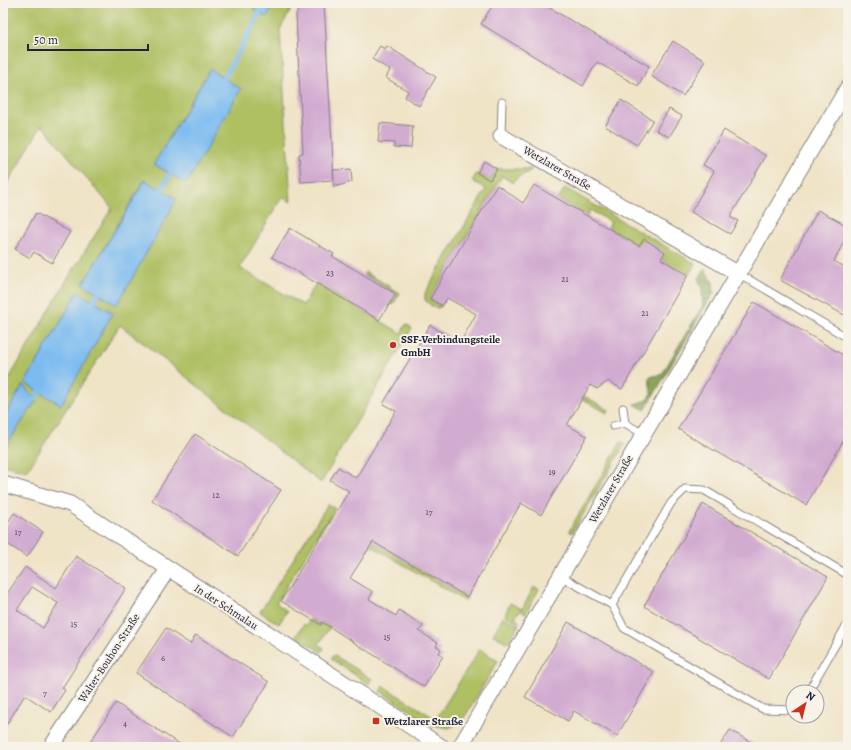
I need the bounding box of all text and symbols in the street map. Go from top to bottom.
scale bar [28,26,148,52]
text: 50 m [34,32,58,48]
street label: Wetzlarer Straße [519,142,594,194]
house number: 23 [326,267,334,279]
house number: 21 [561,273,569,285]
house number: 21 [641,307,649,319]
place label: SSF-Verbindungsteile GmbH [401,332,500,360]
marker: SSF-Verbindungsteile GmbH [388,340,398,350]
street label: Wetzlarer Straße [585,452,637,527]
house number: 19 [548,466,556,478]
house number: 12 [212,489,220,501]
house number: 17 [426,506,433,518]
house number: 17 [15,526,22,538]
street label: In der Schmalau [191,581,261,633]
street label: Walter-Bouhon-Straße [74,611,143,706]
house number: 15 [71,618,78,630]
house number: 15 [384,631,391,643]
house number: 6 [161,652,165,664]
north arrow [785,684,825,724]
house number: 7 [43,687,47,699]
text: N [803,688,818,705]
place label: Wetzlarer Straße [383,714,463,729]
marker: Wetzlarer Straße [371,716,381,726]
house number: 4 [123,717,127,729]

